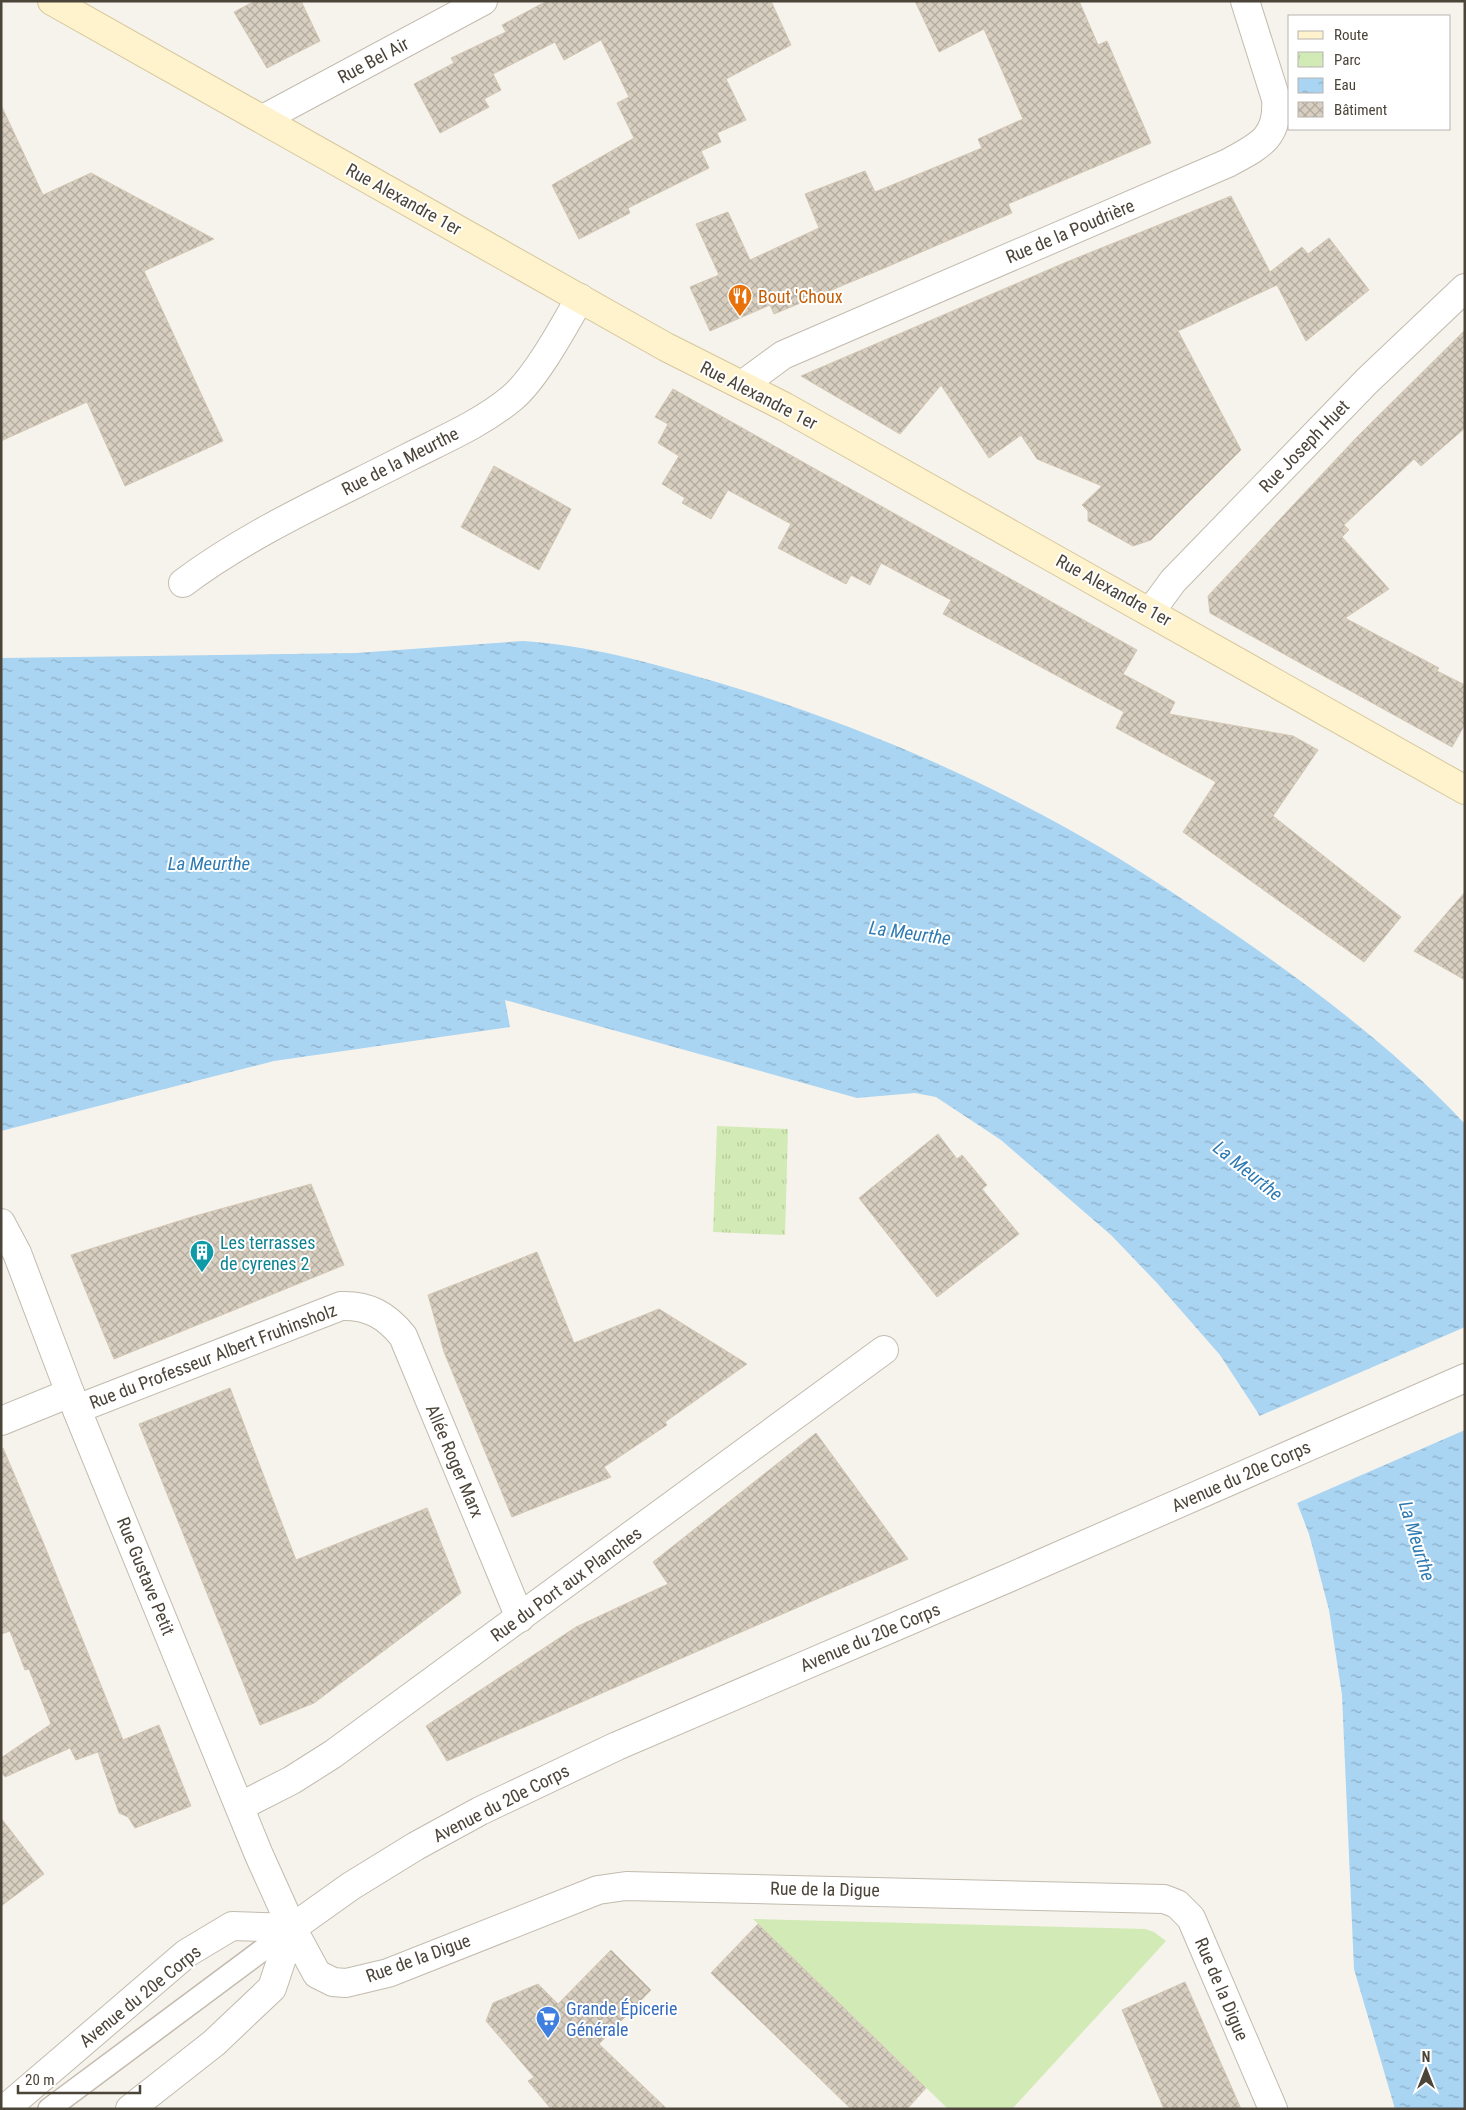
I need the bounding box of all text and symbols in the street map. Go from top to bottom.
legend [1288,15,1451,130]
text: Route [1334,26,1368,44]
street label: Rue Bel Air [334,32,413,87]
text: Parc [1334,51,1361,69]
text: Eau [1334,76,1356,94]
text: Bâtiment [1334,101,1387,119]
street label: Rue Alexandre 1er [343,159,466,240]
street label: Rue de la Poudrière [1003,194,1137,268]
restaurant icon: Bout 'Choux [727,283,753,317]
place label: Bout 'Choux [758,286,843,307]
street label: Rue Alexandre 1er [697,356,822,434]
street label: Rue Joseph Huet [1255,395,1353,497]
street label: Rue de la Meurthe [338,423,462,499]
street label: Rue Alexandre 1er [1053,550,1176,631]
water label: La Meurthe [168,852,250,875]
water label: La Meurthe [868,916,952,950]
water label: La Meurthe [1209,1136,1287,1206]
place label: Les terrasses de cyrenes 2 [220,1232,315,1274]
building icon: Les terrasses de cyrenes 2 [189,1239,215,1273]
street label: Rue du Professeur Albert Fruhinsholz [86,1299,340,1413]
street label: Allée Roger Marx [422,1401,488,1521]
street label: Avenue du 20e Corps [1168,1436,1314,1516]
water label: La Meurthe [1394,1498,1440,1584]
street label: Rue Gustave Petit [113,1514,179,1638]
street label: Rue du Port aux Planches [486,1522,646,1646]
street label: Avenue du 20e Corps [797,1598,943,1676]
street label: Avenue du 20e Corps [429,1760,573,1846]
street label: Rue de la Digue [770,1878,880,1900]
street label: Rue de la Digue [363,1929,473,1987]
street label: Rue de la Digue [1191,1934,1253,2044]
street label: Avenue du 20e Corps [75,1941,205,2051]
place label: Grande Épicerie Générale [566,1998,677,2040]
supermarket icon: Grande Épicerie Générale [535,2005,561,2039]
north arrow [1401,2045,1451,2095]
text: N [1422,2049,1430,2065]
scale bar [18,2062,140,2094]
text: 20 m [25,2071,55,2089]

